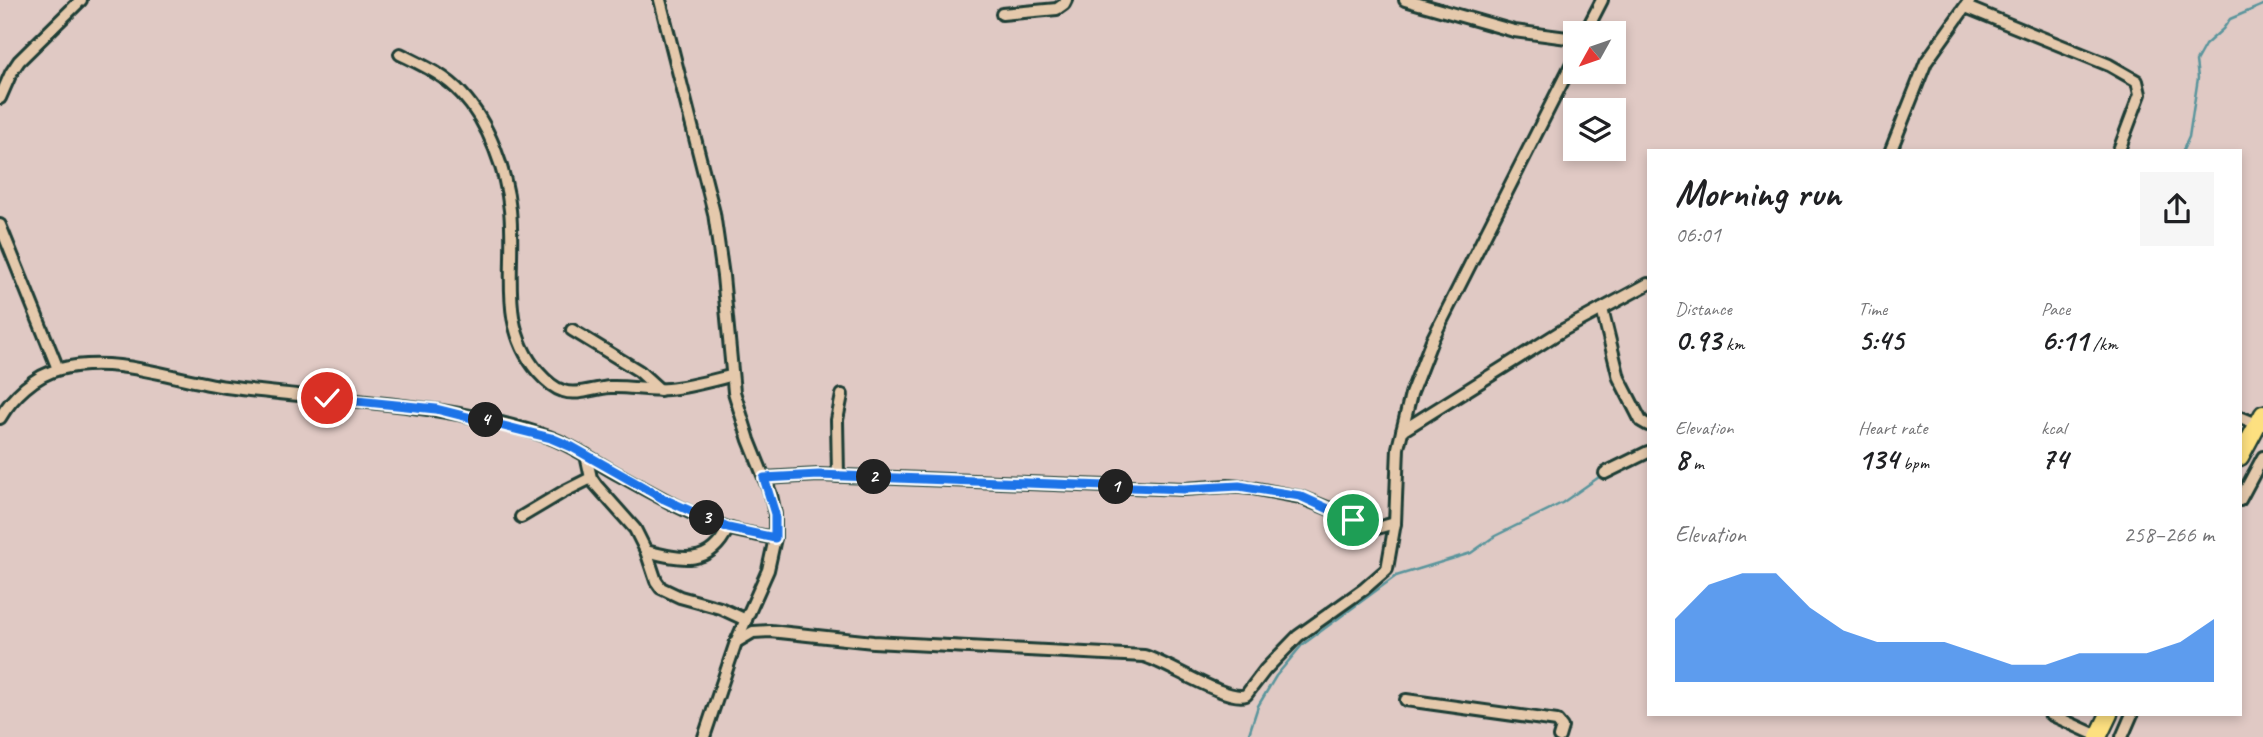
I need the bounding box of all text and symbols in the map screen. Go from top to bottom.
north arrow [1563,21,1626,84]
map controls [1563,21,1626,161]
button: layers [1563,98,1626,161]
text: Morning run [1675,170,1841,217]
button: share [2140,172,2214,246]
text: 06:01 [1675,220,1721,249]
text: Distance [1675,297,1732,321]
text: Time [1858,297,1887,321]
text: Pace [2041,297,2070,321]
text: 0.93 [1675,321,1721,359]
text: 5:45 [1858,321,1903,359]
text: 6:11 [2041,321,2088,359]
text: km [1721,332,1744,356]
text: /km [2088,332,2118,356]
pin [297,368,357,428]
icon: check [308,379,346,417]
pin: 4 [468,402,504,438]
text: 4 [481,407,490,431]
text: Elevation [1675,416,1733,440]
text: Heart rate [1858,416,1927,440]
text: kcal [2041,416,2066,440]
text: 8 [1675,440,1689,478]
text: 134 [1858,440,1899,478]
text: 74 [2041,440,2068,478]
text: m [1689,451,1704,475]
text: bpm [1899,451,1929,475]
pin: 2 [856,460,892,494]
text: 2 [869,464,878,488]
pin: 1 [1098,470,1134,504]
text: 1 [1111,474,1120,498]
pin [1323,490,1383,550]
pin: 3 [690,500,724,536]
icon: arrive [1334,501,1372,539]
text: 3 [702,505,711,529]
text: Elevation [1675,520,1746,549]
text: 258–266 m [2123,520,2214,549]

